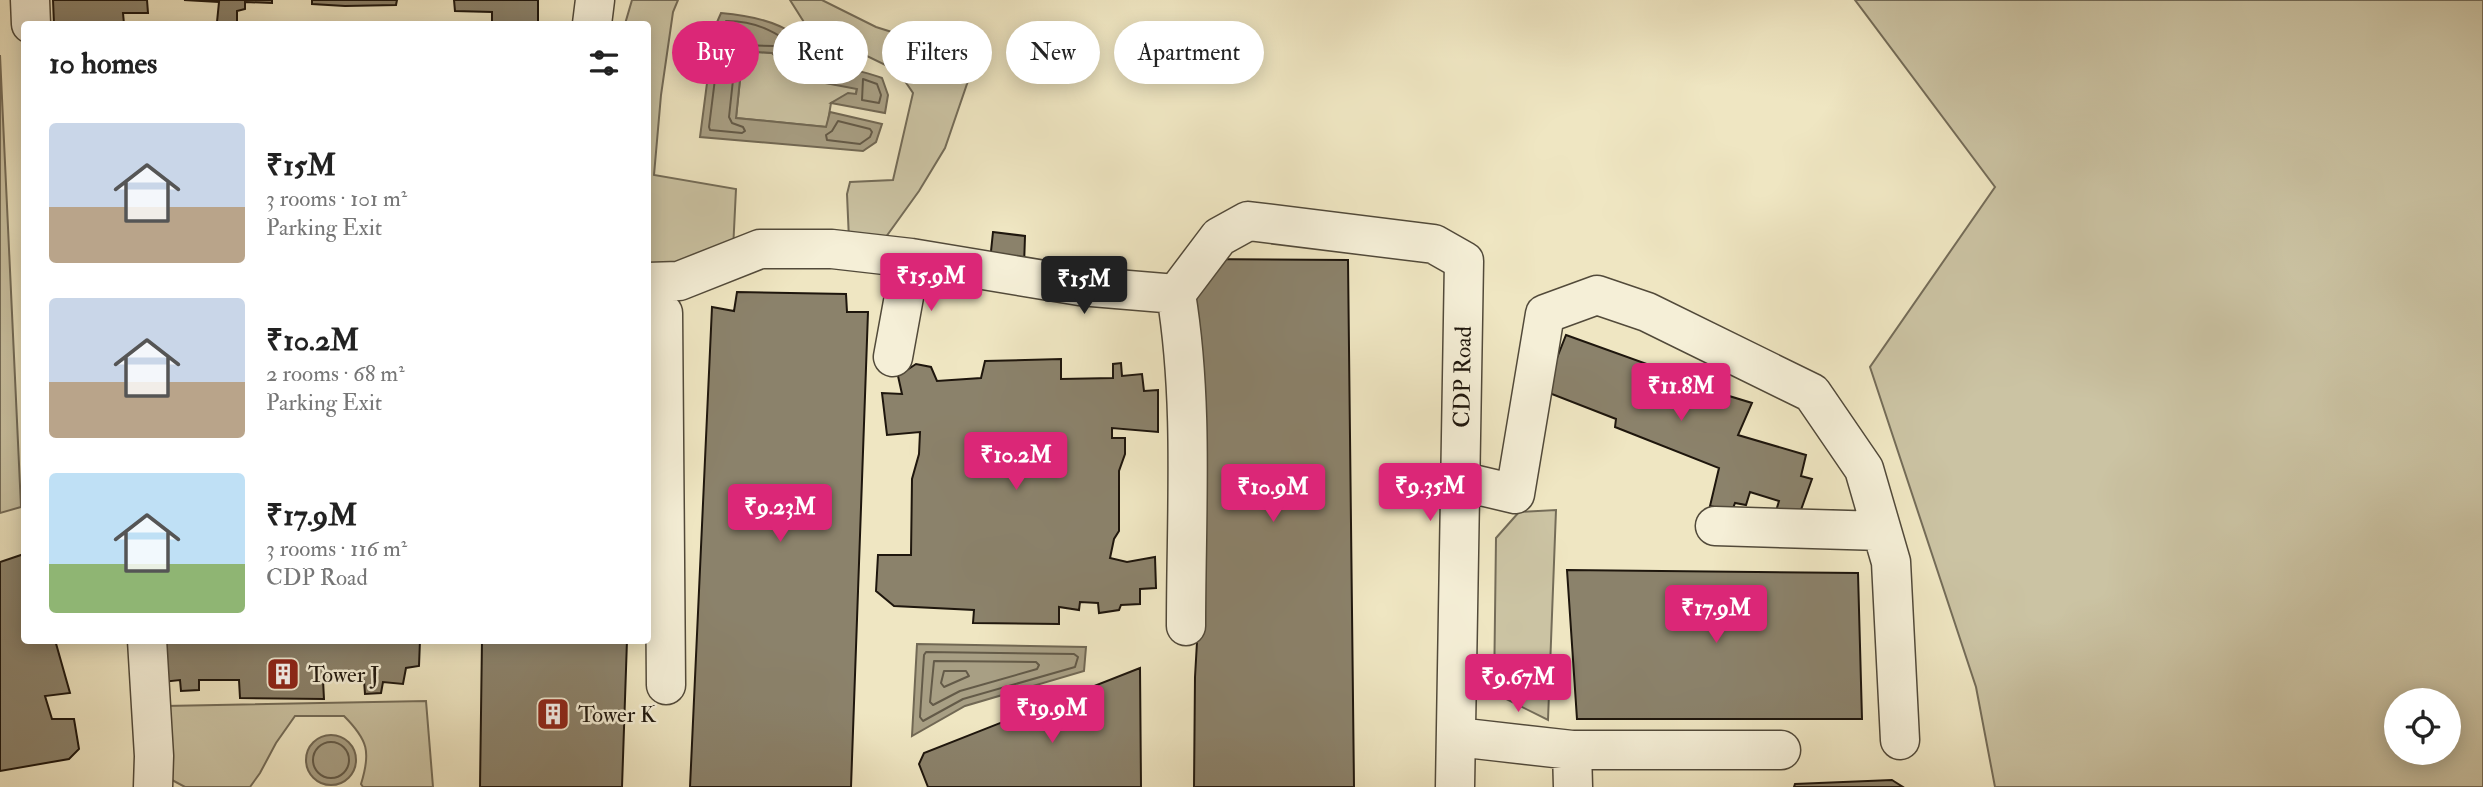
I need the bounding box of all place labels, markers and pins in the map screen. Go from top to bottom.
pin: ₹15.9M [874,254,988,313]
pin: ₹15M [1043,256,1125,316]
pin: ₹11.8M [1624,364,1738,423]
pin: ₹10.2M [959,433,1073,492]
pin: ₹9.35M [1373,463,1487,523]
pin: ₹10.9M [1216,464,1330,524]
pin: ₹9.23M [723,484,837,544]
pin: ₹17.9M [1659,586,1773,645]
pin: ₹9.67M [1461,654,1575,714]
building icon: Tower J [264,655,302,693]
place label: Tower J [308,660,380,689]
pin: ₹19.9M [995,686,1109,745]
building icon: Tower K [534,695,572,733]
place label: Tower K [578,700,657,729]

